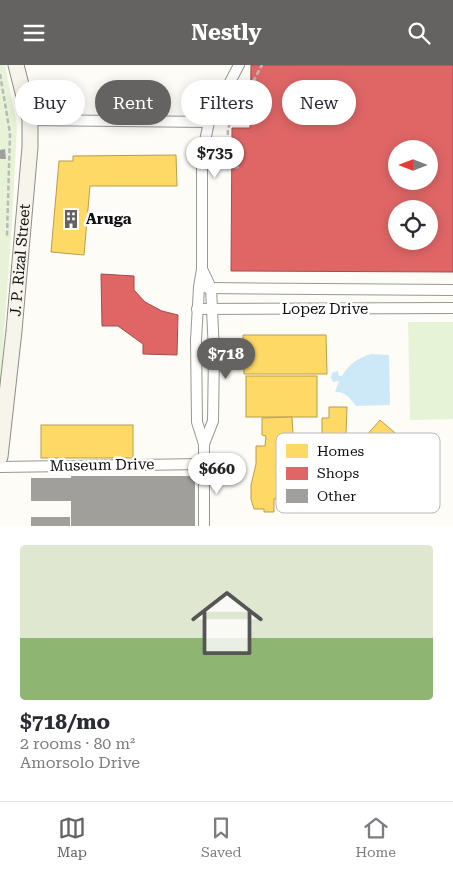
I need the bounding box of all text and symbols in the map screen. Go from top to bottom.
icon: menu [20,19,48,47]
icon: search [405,19,433,47]
text: Nestly [191,20,262,45]
chip: Buy [15,80,85,125]
chip: Rent [95,80,171,125]
chip: Filters [181,80,272,125]
chip: New [282,80,356,125]
pin: $735 [185,137,245,179]
north arrow [388,140,438,190]
map controls [388,140,438,250]
text: $735 [197,143,233,162]
button: locate [388,200,438,250]
street label: J. P. Rizal Street [6,202,34,317]
building icon: Aruga [60,208,82,230]
place label: Aruga [86,210,132,228]
street label: Lopez Drive [282,300,368,318]
pin: $718 [196,337,256,380]
text: $718 [208,344,244,363]
legend [276,433,440,513]
text: Homes [317,443,365,459]
pin: $660 [187,453,247,495]
street label: Museum Drive [49,455,155,475]
text: $660 [199,459,235,478]
text: Shops [317,465,360,481]
text: Other [317,488,356,504]
icon: home [182,578,272,668]
text: $718/mo [20,710,110,734]
text: 2 rooms · 80 m² [20,734,135,753]
text: Amorsolo Drive [20,753,140,772]
tab: Map [57,814,87,860]
tab: Saved [201,814,241,860]
tab: Home [355,814,396,860]

